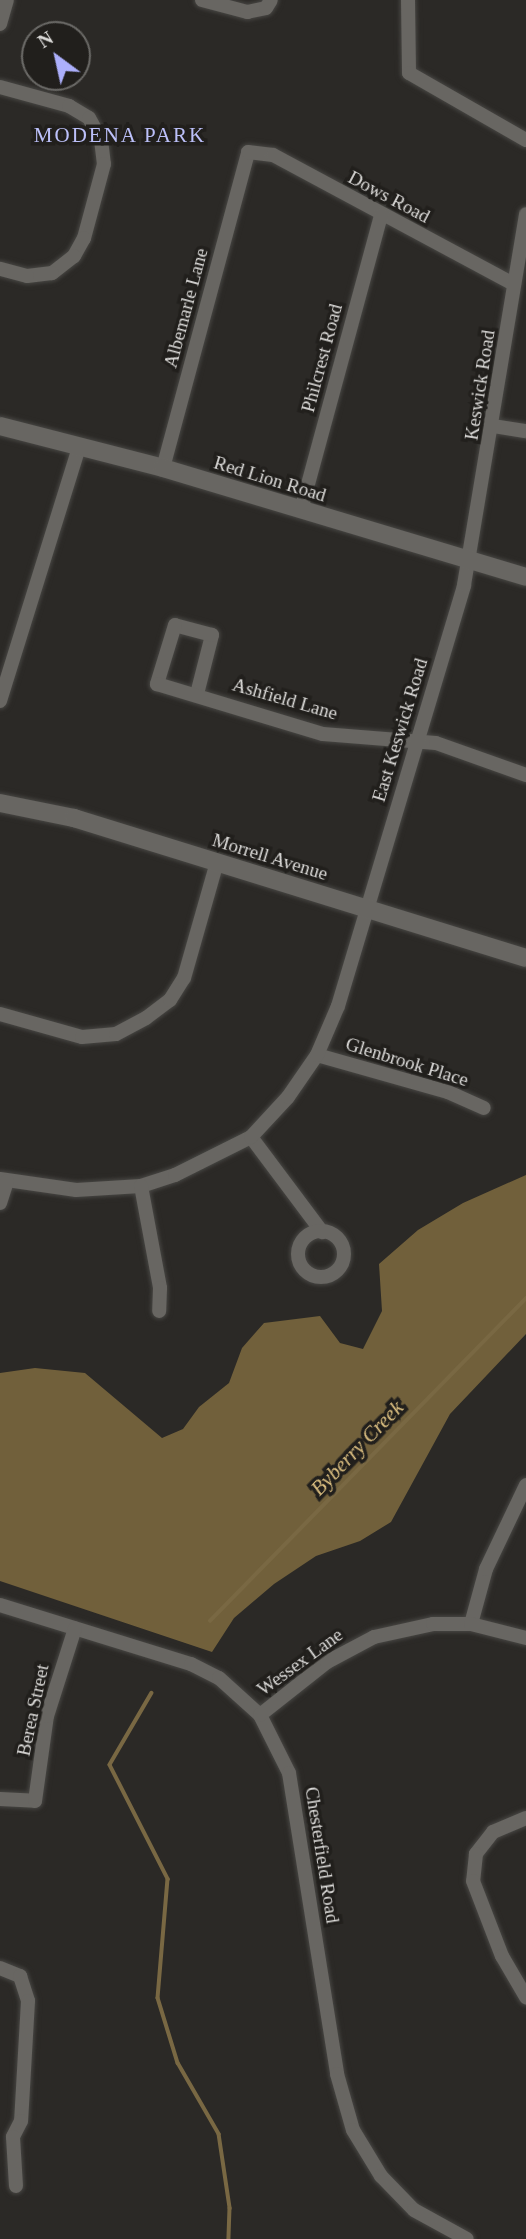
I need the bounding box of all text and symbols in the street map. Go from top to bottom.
north arrow [21,21,91,91]
text: N [34,27,57,52]
district label: MODENA PARK [35,122,205,148]
street label: Dows Road [344,166,434,228]
street label: Albemarle Lane [159,246,213,370]
street label: Philcrest Road [297,301,347,415]
street label: Keswick Road [460,328,500,442]
street label: Red Lion Road [211,451,329,507]
street label: East Keswick Road [367,656,433,804]
street label: Ashfield Lane [230,673,340,725]
street label: Morrell Avenue [209,828,331,886]
street label: Glenbrook Place [343,1033,471,1091]
water label: Byberry Creek [305,1395,409,1501]
street label: Wessex Lane [253,1623,347,1701]
street label: Berea Street [12,1662,54,1758]
street label: Chesterfield Road [300,1785,344,1925]

